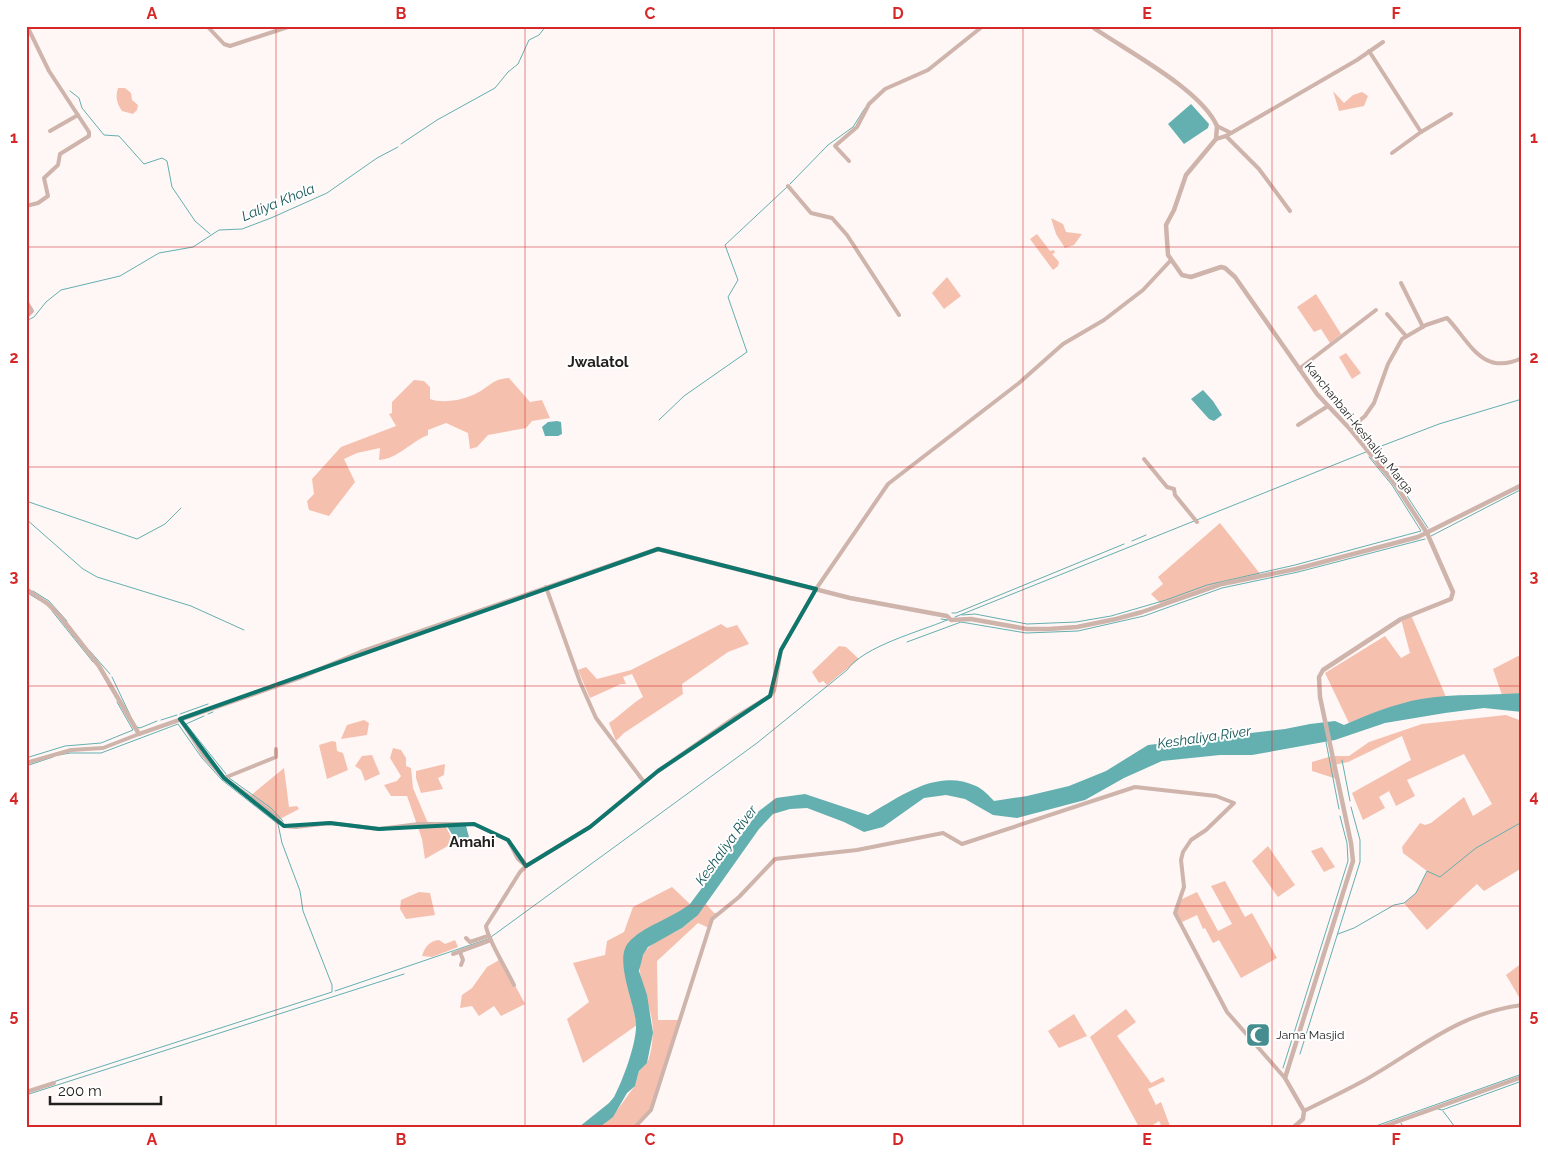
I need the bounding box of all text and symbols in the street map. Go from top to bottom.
text: A [147,4,158,23]
text: B [396,4,407,23]
text: C [645,4,656,23]
text: D [892,4,904,23]
text: E [1142,4,1152,23]
text: F [1391,4,1401,23]
text: 1 [10,128,18,147]
text: 1 [1530,128,1538,147]
water label: Laliya Khola [239,180,317,224]
text: 2 [9,348,19,367]
text: 2 [1529,348,1539,367]
district label: Jwalatol [567,353,629,371]
street label: Kanchanbari-Keshaliya Marga [1302,360,1416,496]
text: 3 [10,567,19,586]
text: 3 [1530,567,1539,586]
water label: Keshaliya River [1156,722,1253,751]
text: 4 [9,787,19,806]
text: 4 [1529,787,1539,806]
water label: Keshaliya River [692,801,761,888]
district label: Amahi [449,833,495,851]
text: 5 [10,1006,19,1025]
text: 5 [1530,1006,1539,1025]
mosque icon: Jama Masjid [1245,1022,1271,1048]
place label: Jama Masjid [1276,1028,1344,1042]
scale bar [50,1073,161,1105]
text: 200 m [58,1082,102,1100]
text: A [147,1130,158,1149]
text: B [396,1130,407,1149]
text: C [645,1130,656,1149]
text: D [892,1130,904,1149]
text: E [1142,1130,1152,1149]
text: F [1391,1130,1401,1149]

